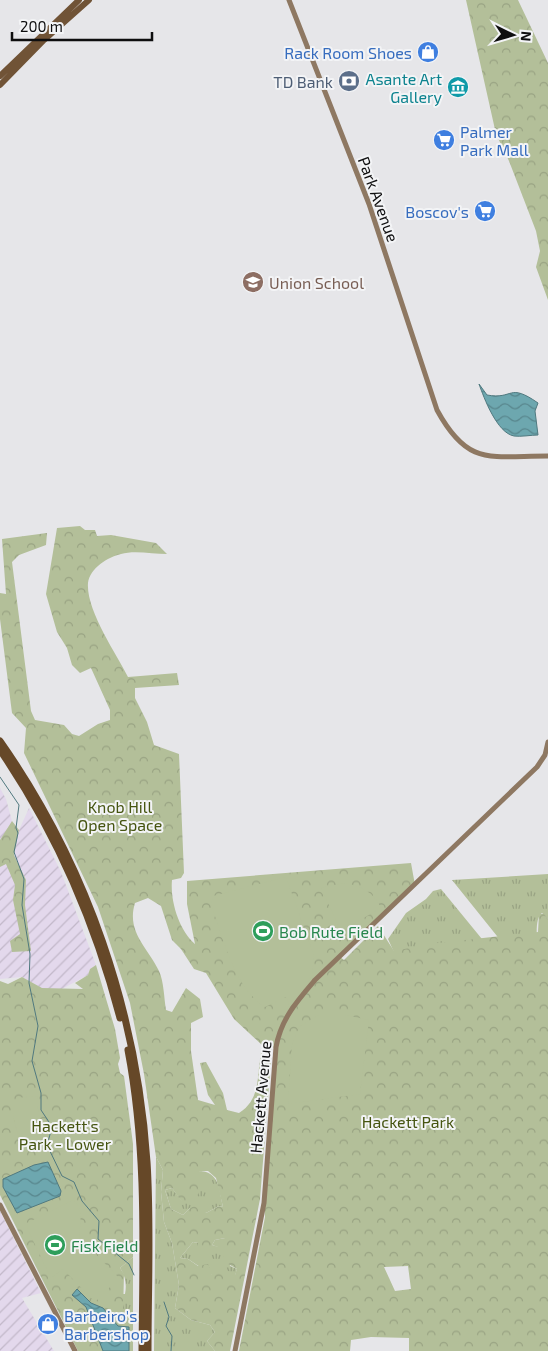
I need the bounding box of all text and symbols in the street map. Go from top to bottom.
scale bar [12,10,152,42]
north arrow [488,10,538,60]
text: 200 m [20,17,63,35]
text: N [518,30,535,42]
shop icon: Rack Room Shoes [416,40,440,64]
place label: Rack Room Shoes [284,43,412,62]
bank icon: TD Bank [337,69,361,93]
place label: Asante Art Gallery [366,69,443,106]
place label: TD Bank [273,72,333,91]
museum icon: Asante Art Gallery [446,75,470,99]
place label: Palmer Park Mall [460,122,529,159]
supermarket icon: Palmer Park Mall [432,128,456,152]
street label: Park Avenue [355,154,403,244]
supermarket icon: Boscov's [473,199,497,223]
place label: Boscov's [405,202,469,221]
school or university icon: Union School [241,270,265,294]
place label: Union School [269,273,364,292]
park label: Knob Hill Open Space [78,797,162,834]
sports icon: Bob Rute Field [251,919,275,943]
place label: Bob Rute Field [279,922,383,941]
street label: Hackett Avenue [246,1040,274,1154]
park label: Hackett Park [362,1112,454,1131]
park label: Hackett's Park - Lower [19,1116,112,1153]
sports icon: Fisk Field [43,1233,67,1257]
place label: Fisk Field [71,1236,138,1255]
place label: Barbeiro's Barbershop [64,1306,149,1343]
shop icon: Barbeiro's Barbershop [36,1312,60,1336]

